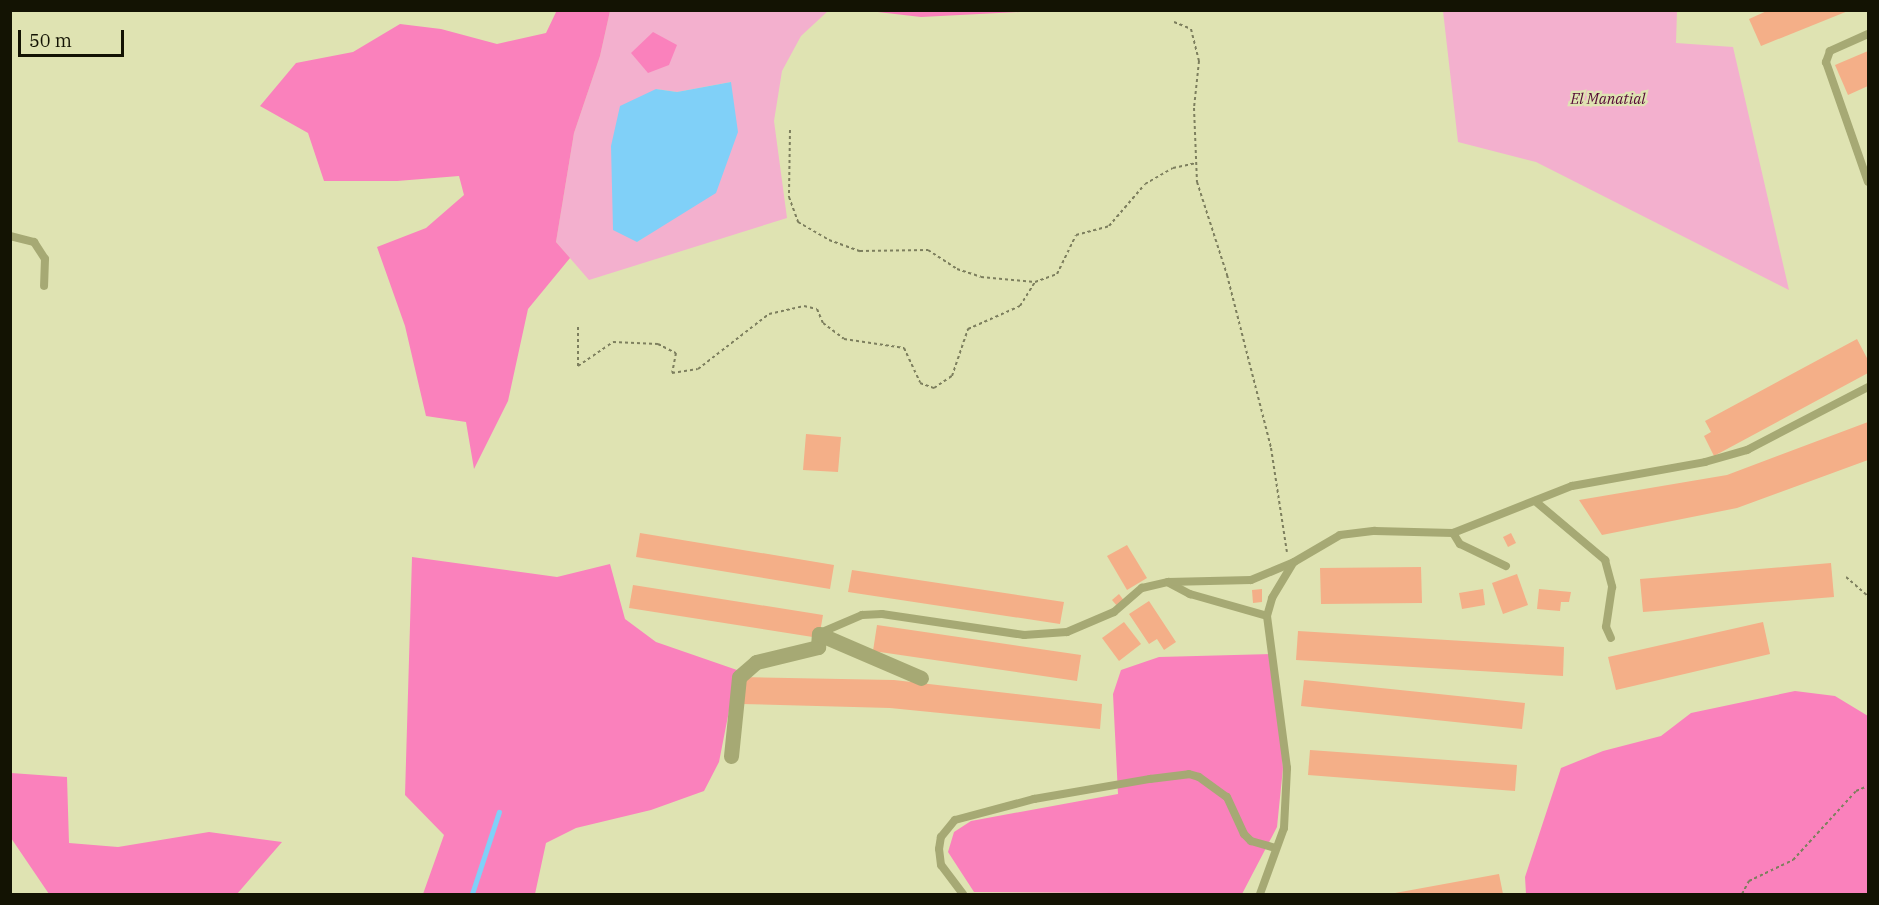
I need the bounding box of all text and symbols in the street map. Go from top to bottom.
scale bar [21,18,128,56]
text: 50 m [29,29,72,52]
park label: El Manatial [1570,90,1646,108]

